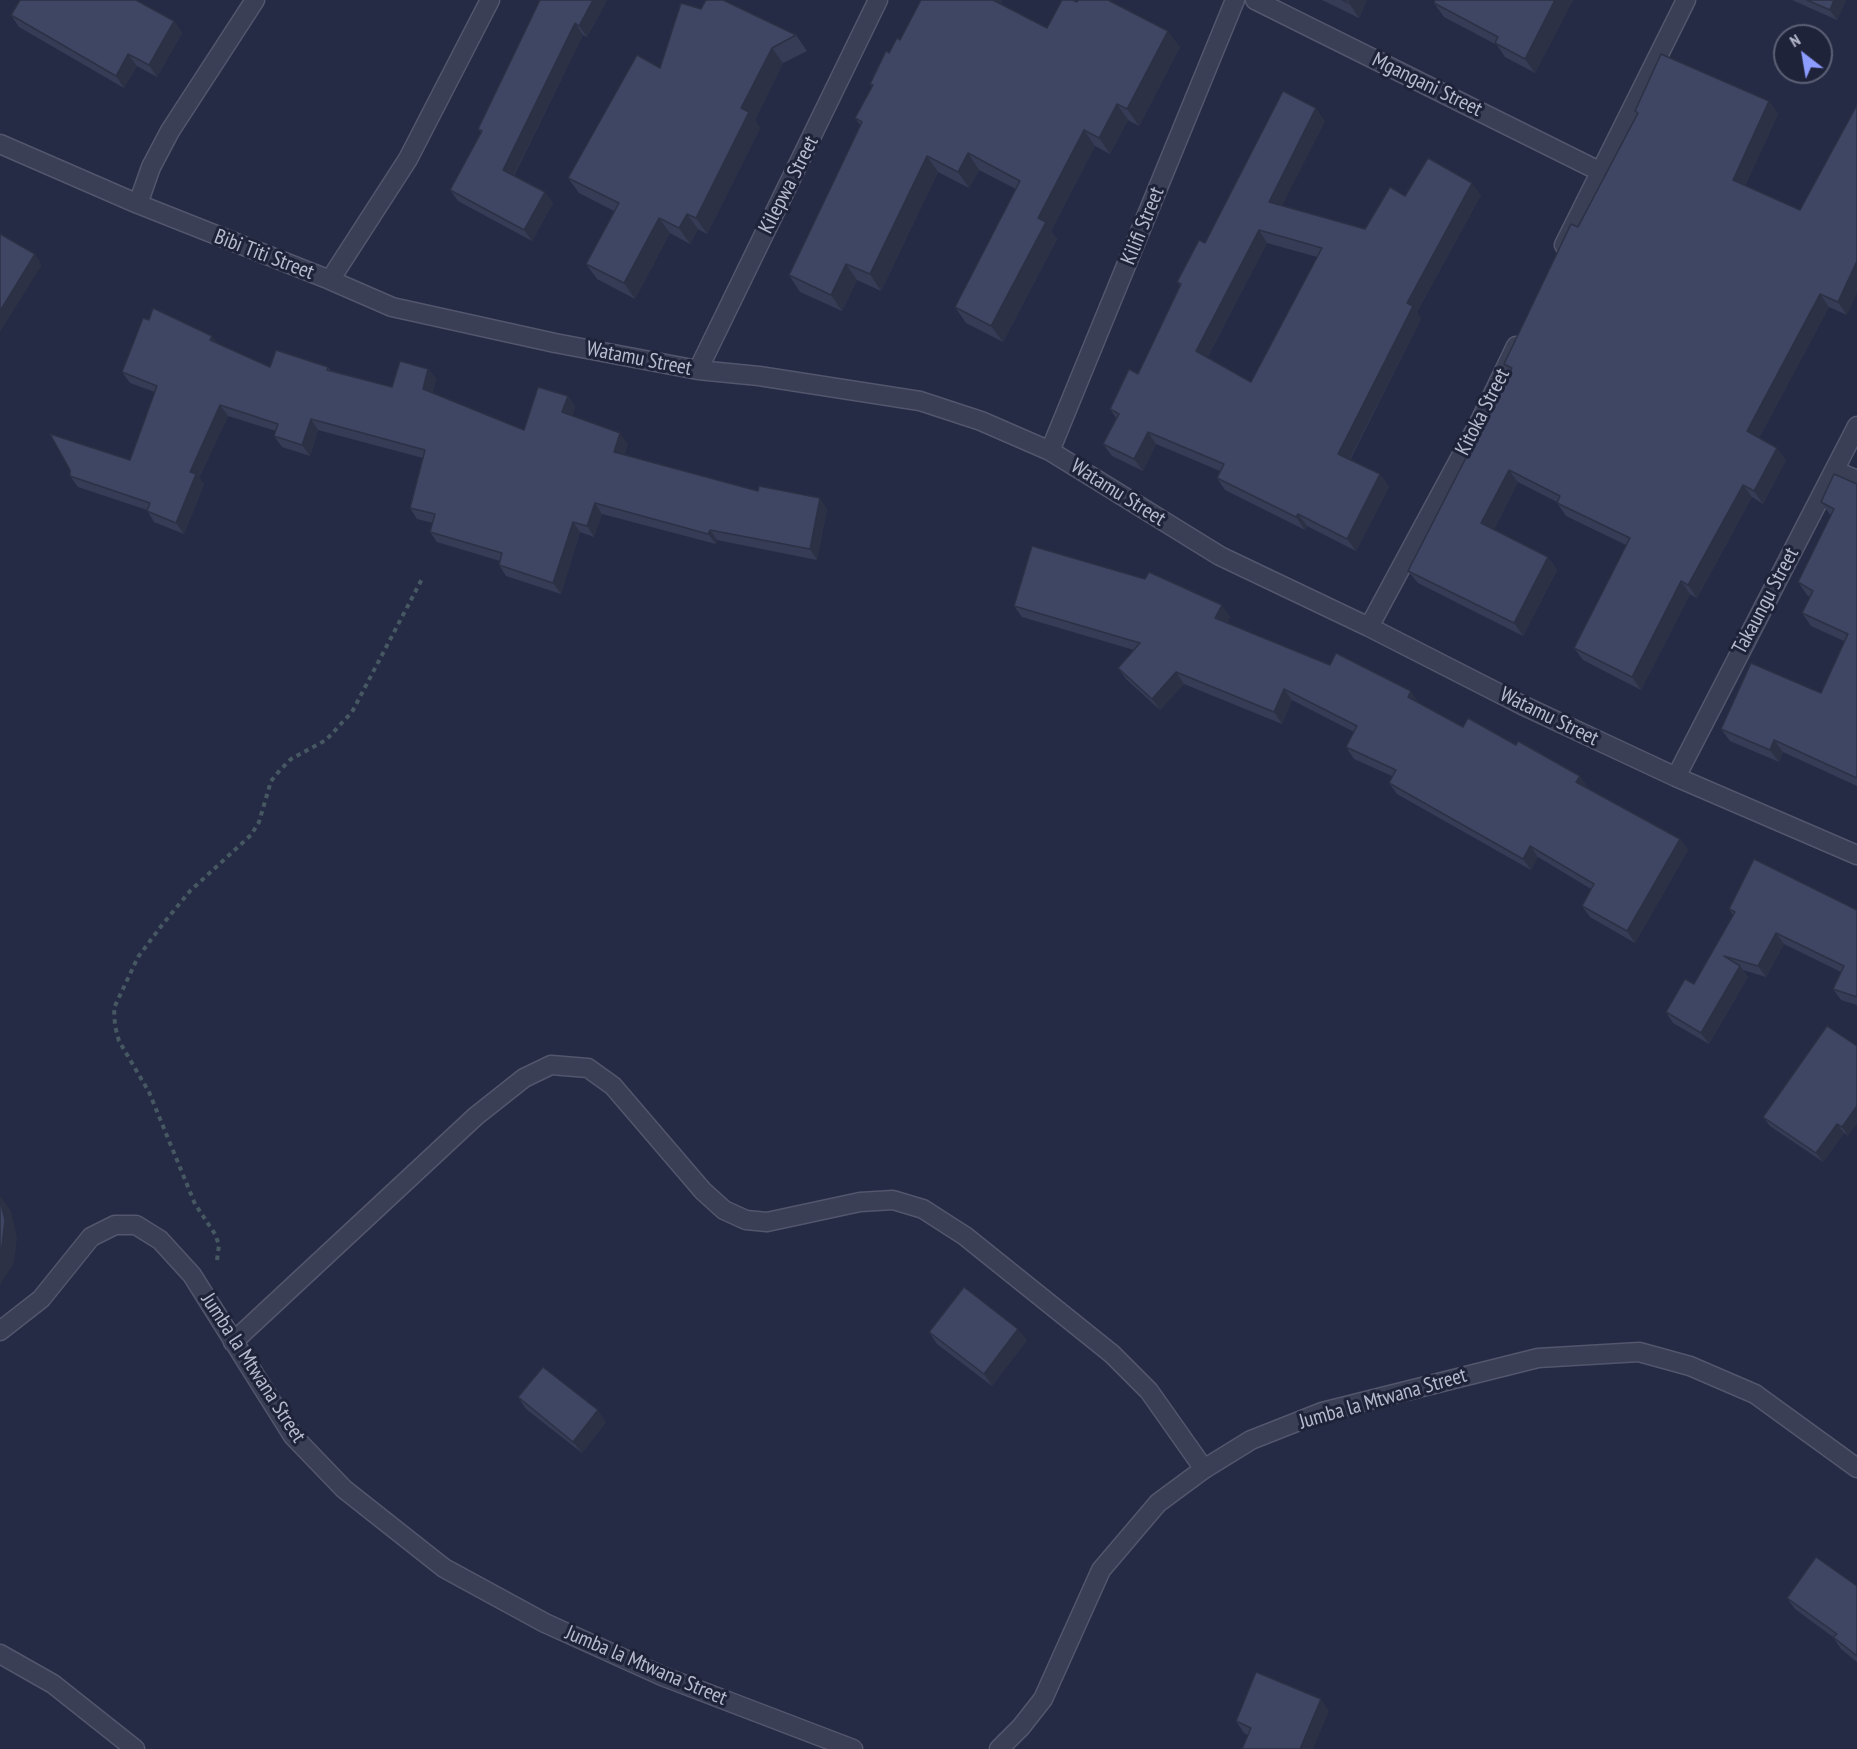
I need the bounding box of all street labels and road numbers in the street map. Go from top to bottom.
street label: Mgangani Street [1368,48,1486,122]
street label: Kilepwa Street [754,132,824,238]
street label: Kilifi Street [1116,184,1170,268]
street label: Bibi Titi Street [211,224,317,286]
street label: Watamu Street [584,336,694,382]
street label: Kitoka Street [1450,364,1516,460]
street label: Watamu Street [1066,454,1170,532]
street label: Takaungu Street [1727,543,1805,659]
street label: Watamu Street [1496,682,1602,752]
street label: Jumba la Mtwana Street [195,1289,311,1447]
street label: Jumba la Mtwana Street [1296,1363,1470,1435]
street label: Jumba la Mtwana Street [561,1621,731,1711]

